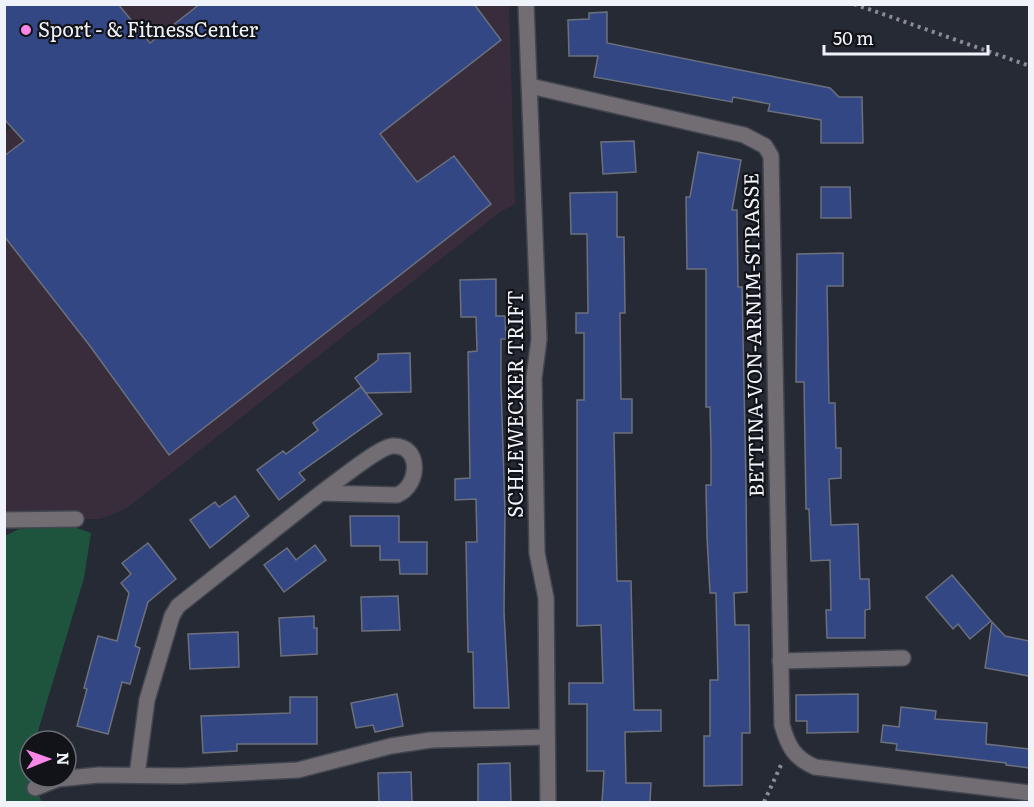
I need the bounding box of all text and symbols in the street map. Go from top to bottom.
place label: Sport - & FitnessCenter [38,13,259,43]
scale bar [824,18,988,56]
marker: Sport - & FitnessCenter [19,23,33,37]
text: 50 m [833,24,874,51]
street label: BETTINA-VON-ARNIM-STRASSE [734,173,770,497]
street label: SCHLEWECKER TRIFT [499,290,529,518]
north arrow [18,729,78,789]
text: N [52,752,76,766]

